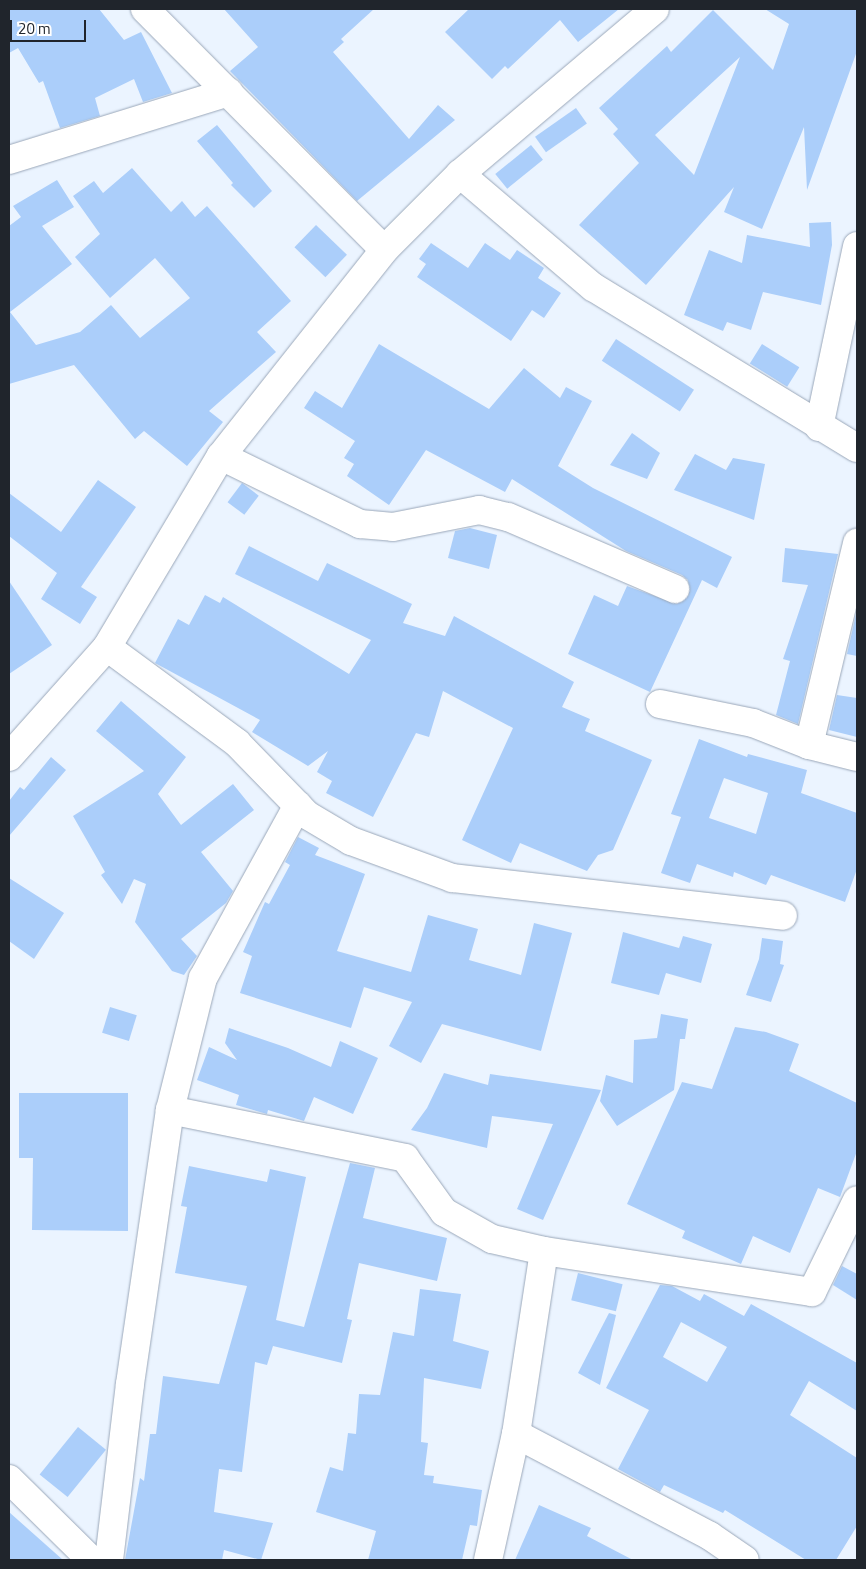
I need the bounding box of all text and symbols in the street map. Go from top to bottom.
scale bar [12,10,89,42]
text: 20 m [18,17,51,40]

